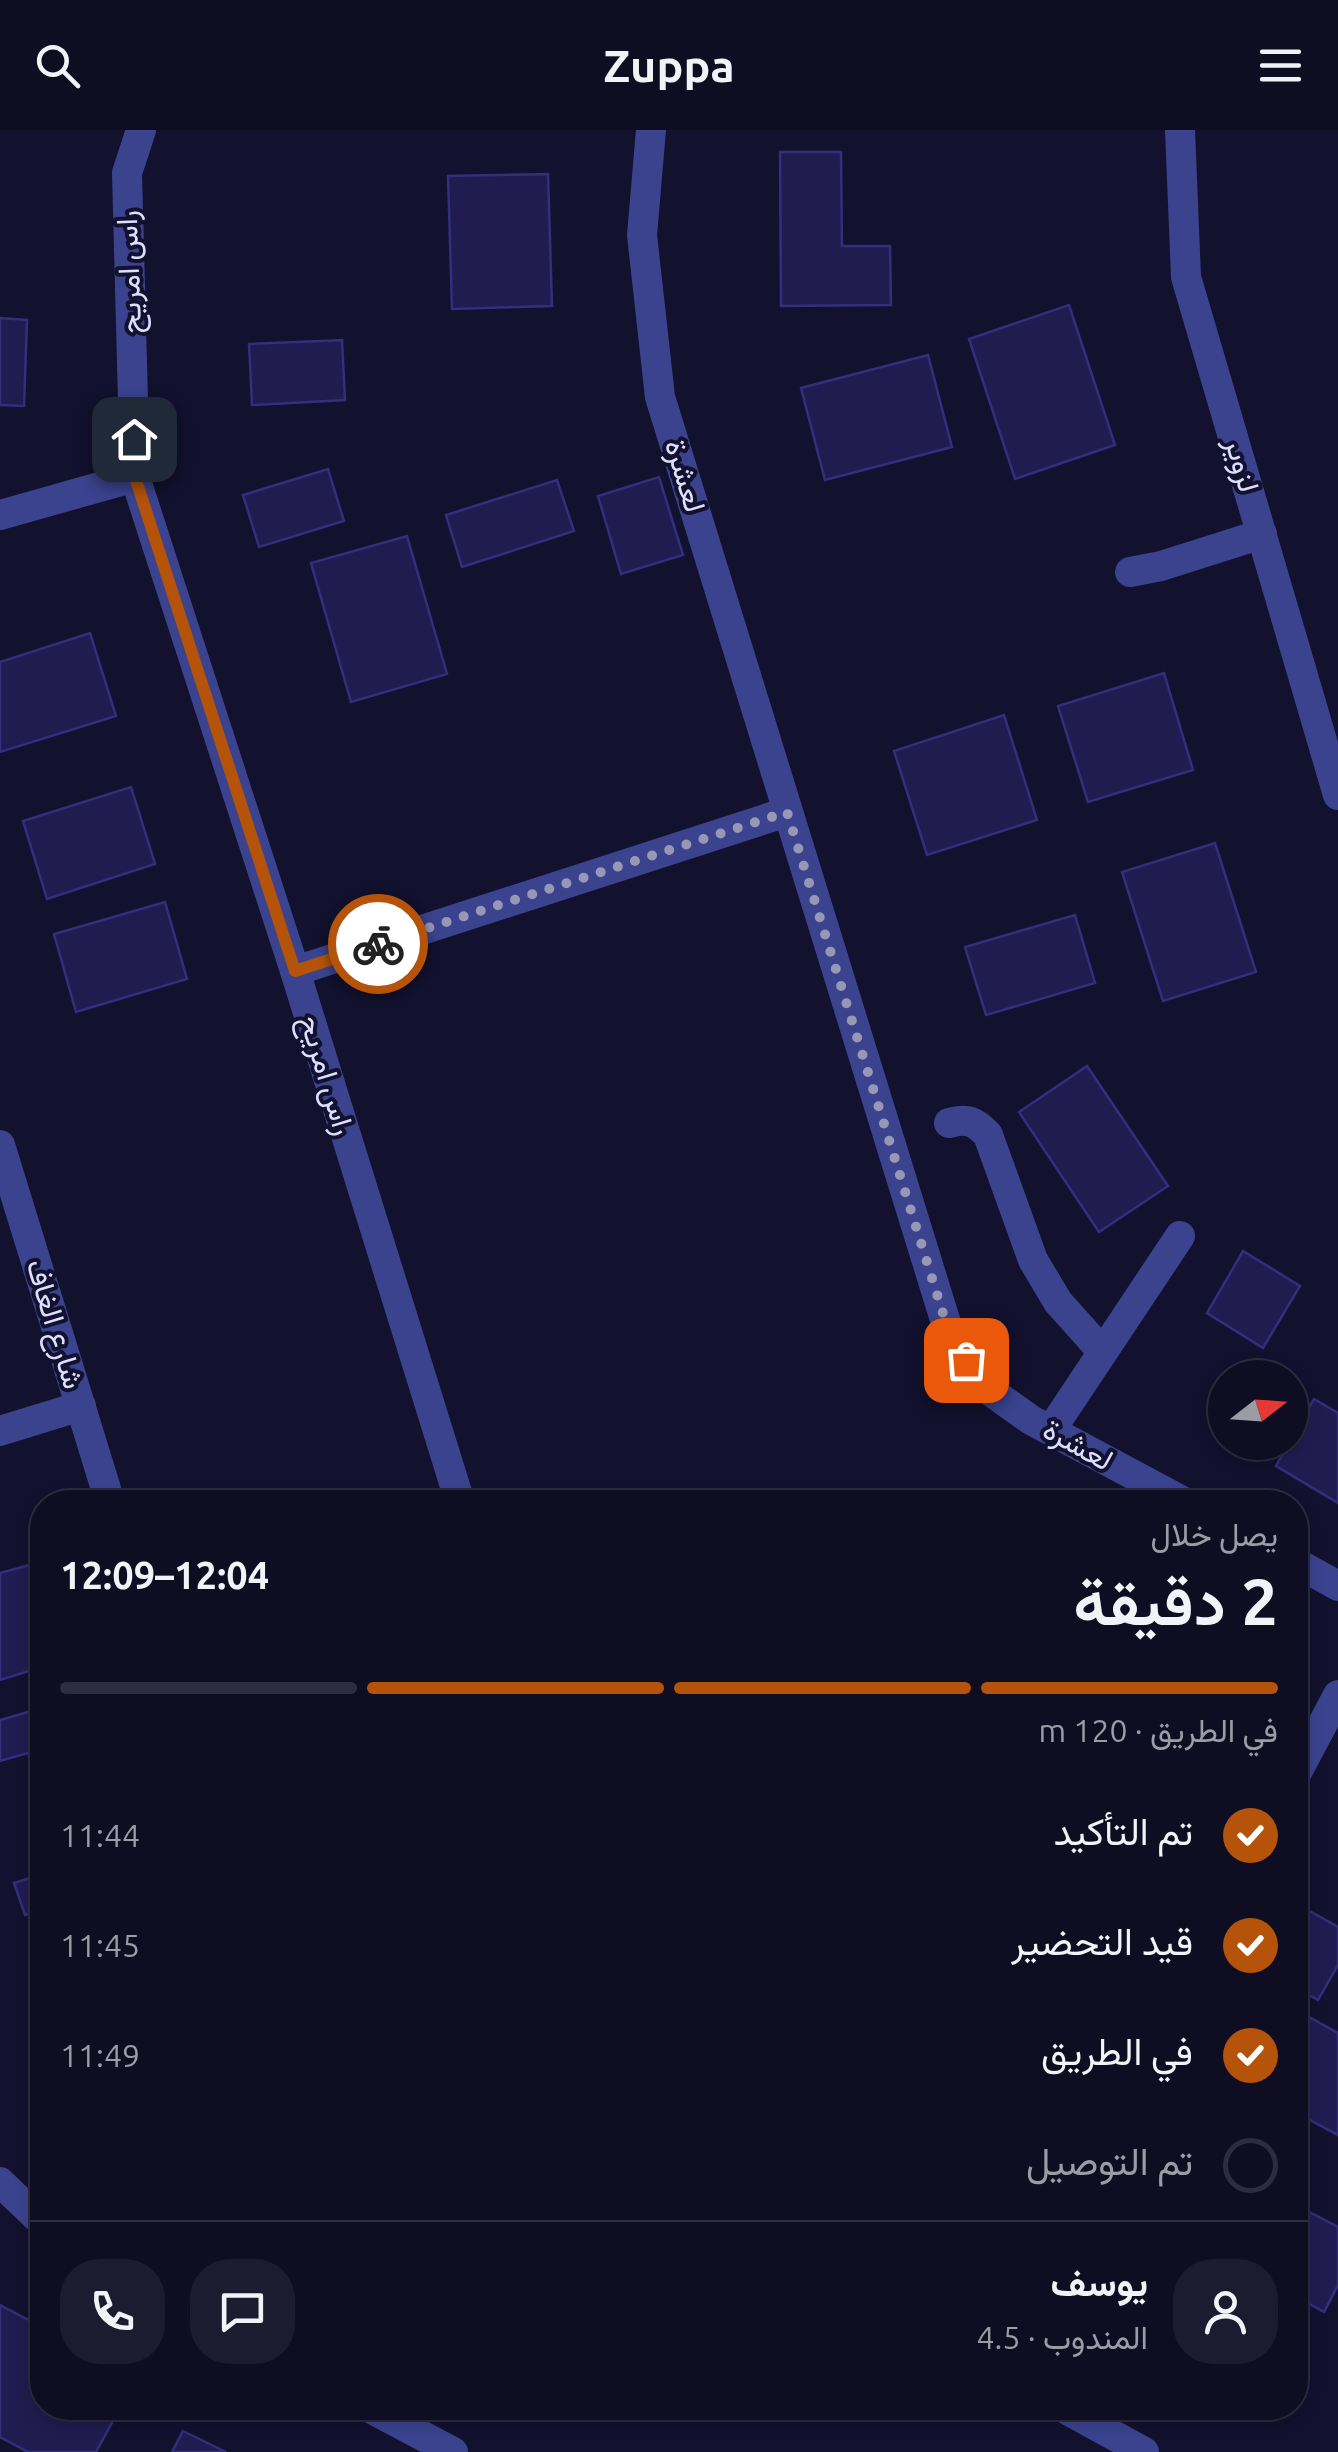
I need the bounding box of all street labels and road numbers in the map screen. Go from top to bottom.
street label: راس امريح [109,210,151,334]
street label: لزوير [1217,433,1267,496]
street label: لعشرة [657,435,713,517]
street label: راس امريح [290,1011,362,1140]
street label: شارع الغاف [16,1255,92,1394]
street label: لعشرة [1037,1411,1119,1479]

